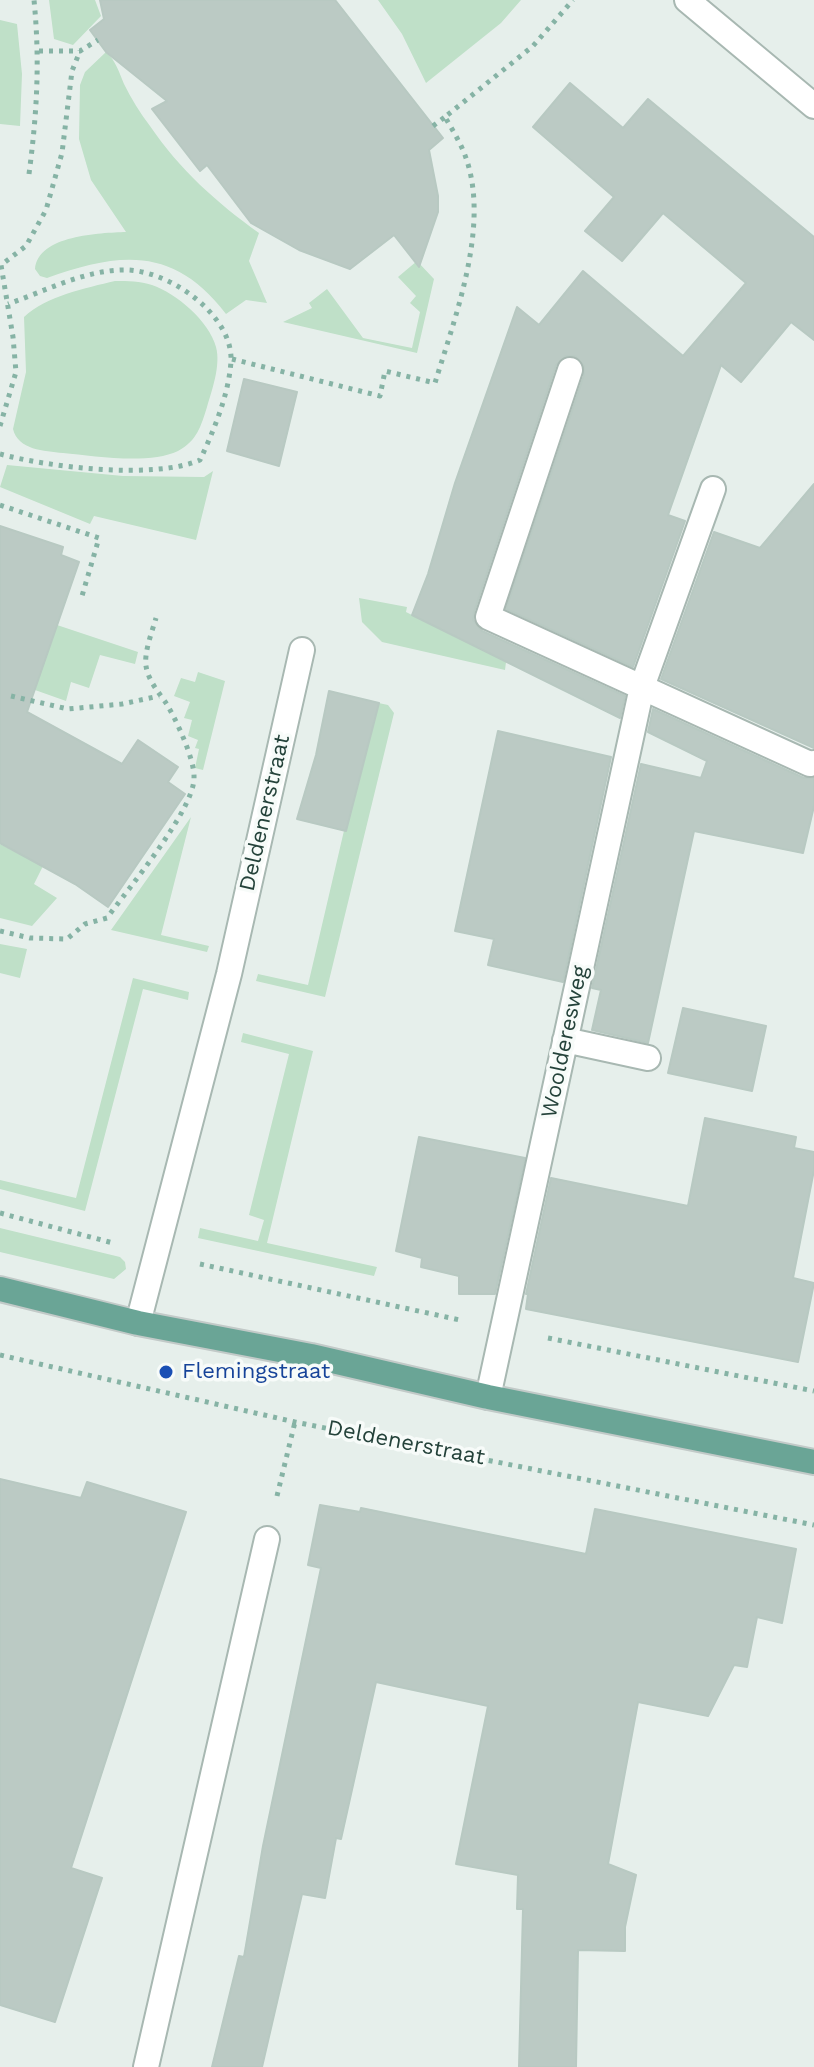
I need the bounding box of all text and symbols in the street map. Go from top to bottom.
street label: Deldenerstraat [234,732,296,894]
street label: Woolderesweg [536,964,594,1120]
place label: Flemingstraat [182,1359,330,1385]
marker: Flemingstraat [157,1363,175,1381]
street label: Deldenerstraat [325,1415,487,1471]

